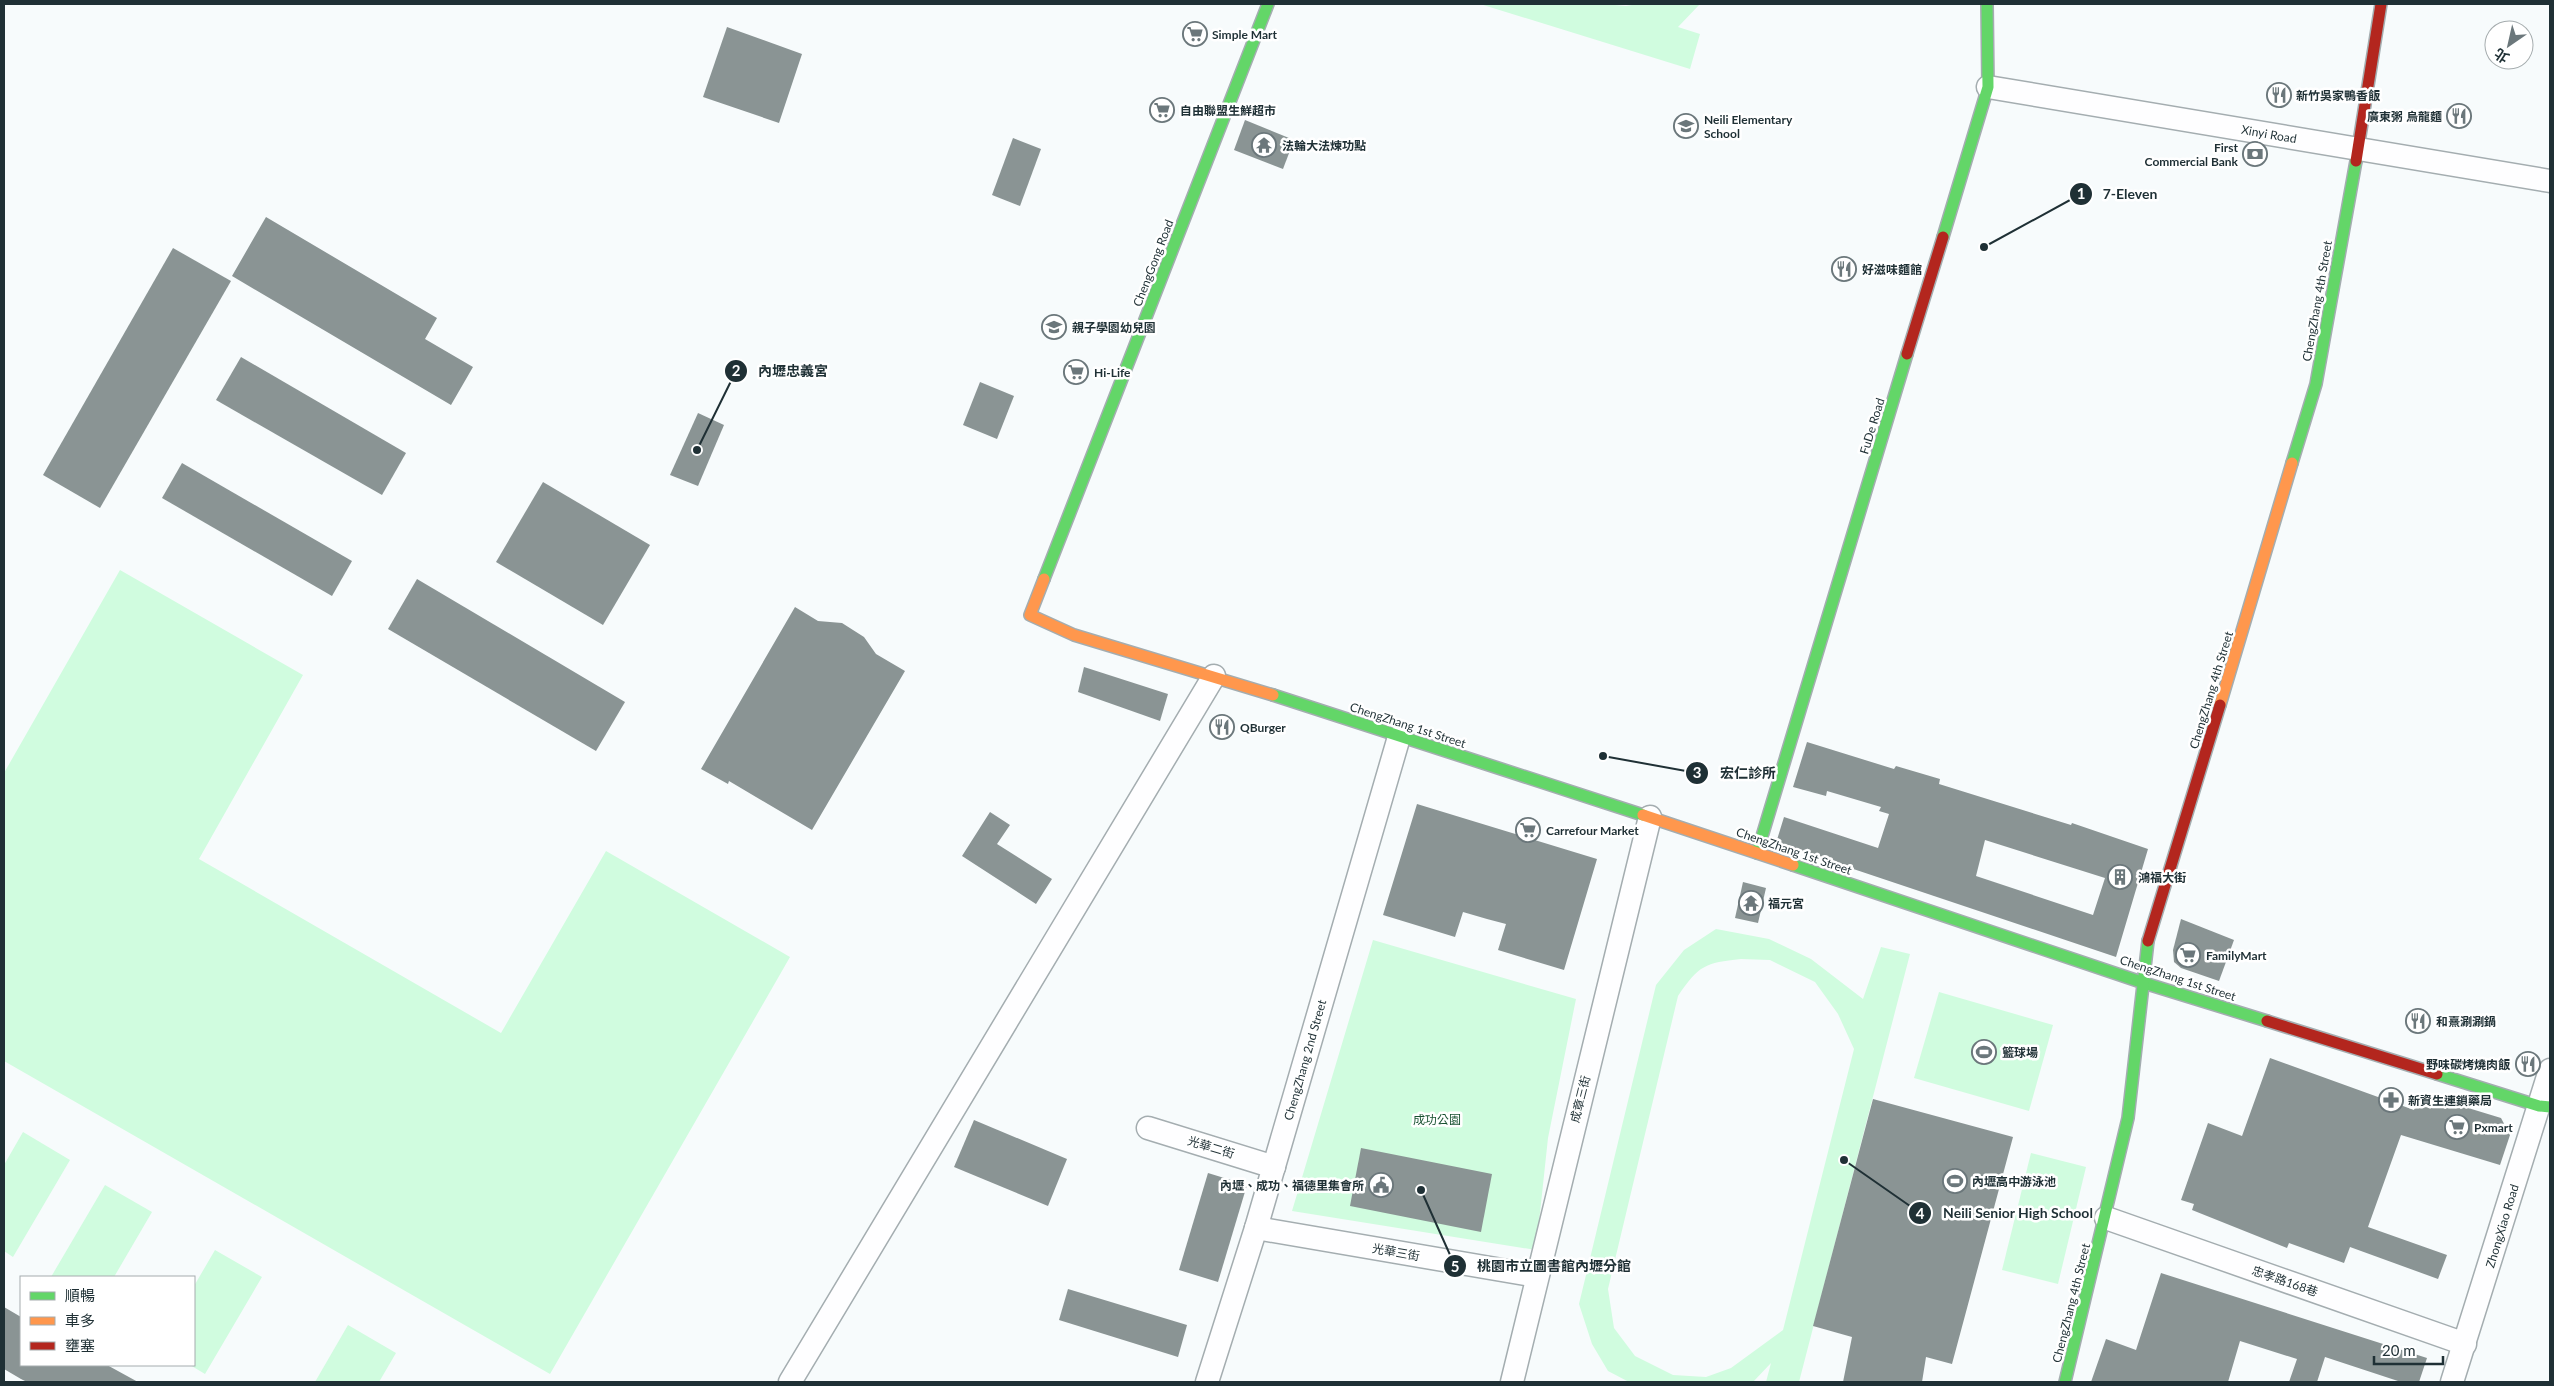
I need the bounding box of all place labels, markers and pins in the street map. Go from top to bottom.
supermarket icon: Simple Mart [1182,21,1208,47]
place label: Simple Mart [1212,27,1278,42]
restaurant icon: 新竹吳家鴨香飯 [2266,82,2292,108]
place label: 新竹吳家鴨香飯 [2296,88,2381,103]
supermarket icon: 自由聯盟生鮮超市 [1149,97,1175,123]
place label: 自由聯盟生鮮超市 [1180,103,1276,118]
restaurant icon: 廣東粥 烏龍麵 [2446,103,2472,129]
place label: 廣東粥 烏龍麵 [2367,109,2442,124]
place label: Neili Elementary School [1704,112,1793,141]
school or university icon: Neili Elementary School [1673,113,1699,139]
temple icon: 法輪大法煉功點 [1251,132,1277,158]
place label: 法輪大法煉功點 [1282,138,1366,153]
place label: First Commercial Bank [2145,140,2239,169]
bank icon: First Commercial Bank [2242,141,2268,167]
callout: 7-Eleven [2068,179,2168,208]
restaurant icon: 好滋味麵館 [1831,256,1857,282]
place label: 好滋味麵館 [1862,262,1922,277]
school or university icon: 親子學園幼兒園 [1041,314,1067,340]
place label: 親子學園幼兒園 [1072,320,1156,335]
callout: 內壢忠義宮 [723,357,838,386]
supermarket icon: Hi-Life [1063,359,1089,385]
place label: Hi-Life [1094,365,1131,380]
restaurant icon: QBurger [1209,714,1235,740]
place label: QBurger [1240,720,1286,735]
callout: 宏仁診所 [1685,758,1786,787]
supermarket icon: Carrefour Market [1515,817,1541,843]
place label: Carrefour Market [1546,823,1639,838]
building icon: 鴻福大街 [2107,864,2133,890]
place label: 鴻福大街 [2138,870,2186,885]
temple icon: 福元宮 [1738,890,1764,916]
place label: 福元宮 [1768,896,1804,911]
supermarket icon: FamilyMart [2175,942,2201,968]
place label: FamilyMart [2206,948,2267,963]
restaurant icon: 和熹涮涮鍋 [2405,1008,2431,1034]
place label: 和熹涮涮鍋 [2436,1014,2496,1029]
sports icon: 籃球場 [1971,1039,1997,1065]
place label: 籃球場 [2002,1045,2038,1060]
restaurant icon: 野味碳烤燒肉飯 [2515,1051,2541,1077]
place label: 野味碳烤燒肉飯 [2426,1057,2511,1072]
pharmacy icon: 新資生連鎖藥局 [2378,1087,2404,1113]
place label: 新資生連鎖藥局 [2408,1093,2492,1108]
supermarket icon: Pxmart [2444,1114,2470,1140]
place label: Pxmart [2474,1120,2513,1135]
sports icon: 內壢高中游泳池 [1942,1168,1968,1194]
public building icon: 內壢、成功、福德里集會所 [1368,1172,1394,1198]
place label: 內壢高中游泳池 [1972,1174,2056,1189]
place label: 內壢、成功、福德里集會所 [1220,1178,1364,1193]
callout: Neili Senior High School [1908,1199,2103,1228]
callout: 桃園市立圖書館內壢分館 [1442,1252,1641,1281]

